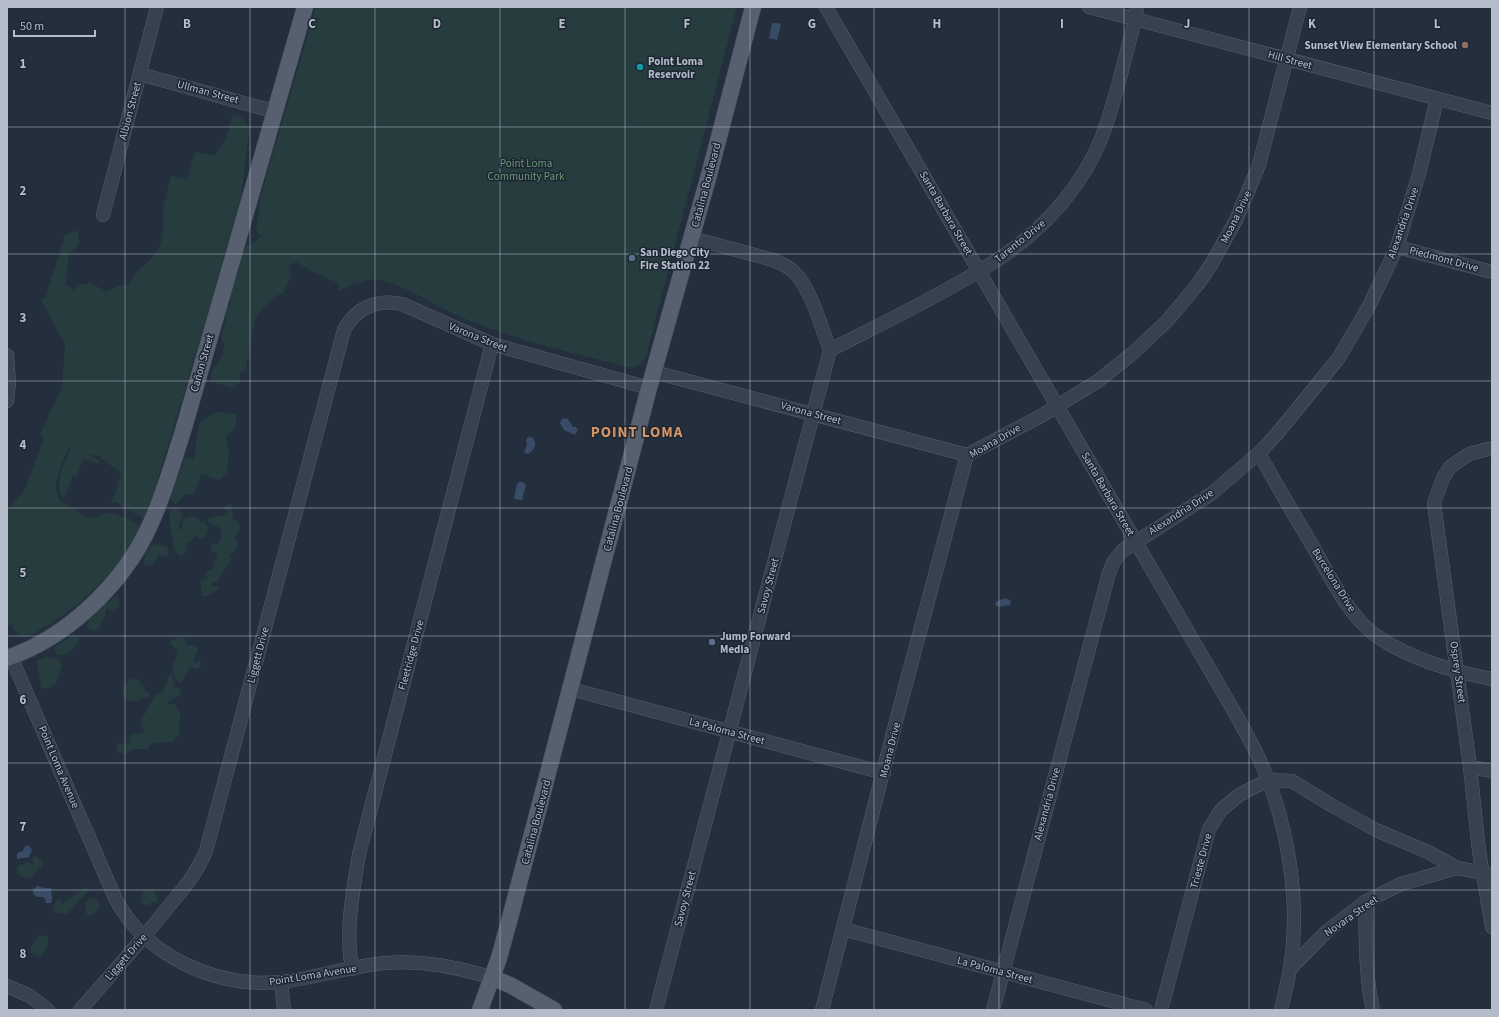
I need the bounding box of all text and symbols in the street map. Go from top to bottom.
scale bar [14,12,95,38]
text: B [183,15,191,33]
text: C [308,15,316,33]
text: D [433,15,441,33]
text: E [558,15,566,33]
text: F [684,15,691,33]
text: G [808,15,816,33]
text: H [933,15,941,33]
text: I [1060,15,1064,33]
text: J [1184,15,1190,33]
text: K [1308,15,1317,33]
text: L [1434,15,1441,33]
text: 50 m [20,18,44,35]
place label: Sunset View Elementary School [1305,38,1458,53]
marker: Sunset View Elementary School [1460,40,1470,50]
street label: Hill Street [1266,47,1314,73]
place label: Point Loma Reservoir [648,54,703,82]
text: 1 [20,55,27,73]
marker: Point Loma Reservoir [635,62,645,72]
street label: Ullman Street [176,77,241,107]
street label: Albion Street [115,80,145,142]
street label: Catalina Boulevard [687,141,725,229]
park label: Point Loma Community Park [488,156,565,184]
street label: Santa Barbara Street [916,168,976,258]
text: 2 [20,182,27,200]
street label: Alexandria Drive [1384,185,1422,261]
street label: Moana Drive [1217,188,1255,246]
street label: Tarento Drive [991,216,1049,266]
street label: Piedmont Drive [1408,243,1481,276]
place label: San Diego City Fire Station 22 [640,245,710,273]
marker: San Diego City Fire Station 22 [627,253,637,263]
text: 3 [20,309,27,327]
street label: Varona Street [446,318,510,356]
street label: Cañon Street [187,332,217,394]
street label: Varona Street [779,398,843,428]
street label: Moana Drive [967,420,1024,462]
district label: POINT LOMA [591,422,683,443]
text: 4 [20,436,27,454]
street label: Santa Barbara Street [1078,449,1138,539]
street label: Catalina Boulevard [599,465,637,553]
street label: Alexandria Drive [1146,485,1217,539]
street label: Barcelona Drive [1308,545,1360,615]
street label: Savoy Street [753,556,783,616]
text: 5 [20,564,27,582]
street label: Fleetridge Drive [394,618,428,692]
street label: Liggett Drive [243,625,273,685]
place label: Jump Forward Media [720,629,791,657]
marker: Jump Forward Media [707,637,717,647]
street label: Osprey Street [1446,640,1470,704]
text: 6 [20,691,27,709]
street label: La Paloma Street [688,714,767,748]
street label: Moana Drive [876,720,904,779]
street label: Point Loma Avenue [35,723,83,811]
street label: Alexandria Drive [1030,765,1064,842]
street label: Catalina Boulevard [517,778,555,866]
text: 7 [20,818,27,836]
street label: Trieste Drive [1186,831,1216,890]
street label: Savoy Street [670,869,700,929]
street label: Novara Street [1321,892,1381,940]
street label: Liggett Drive [101,930,151,984]
text: 8 [20,945,27,963]
street label: La Paloma Street [956,953,1035,987]
street label: Point Loma Avenue [268,961,358,989]

